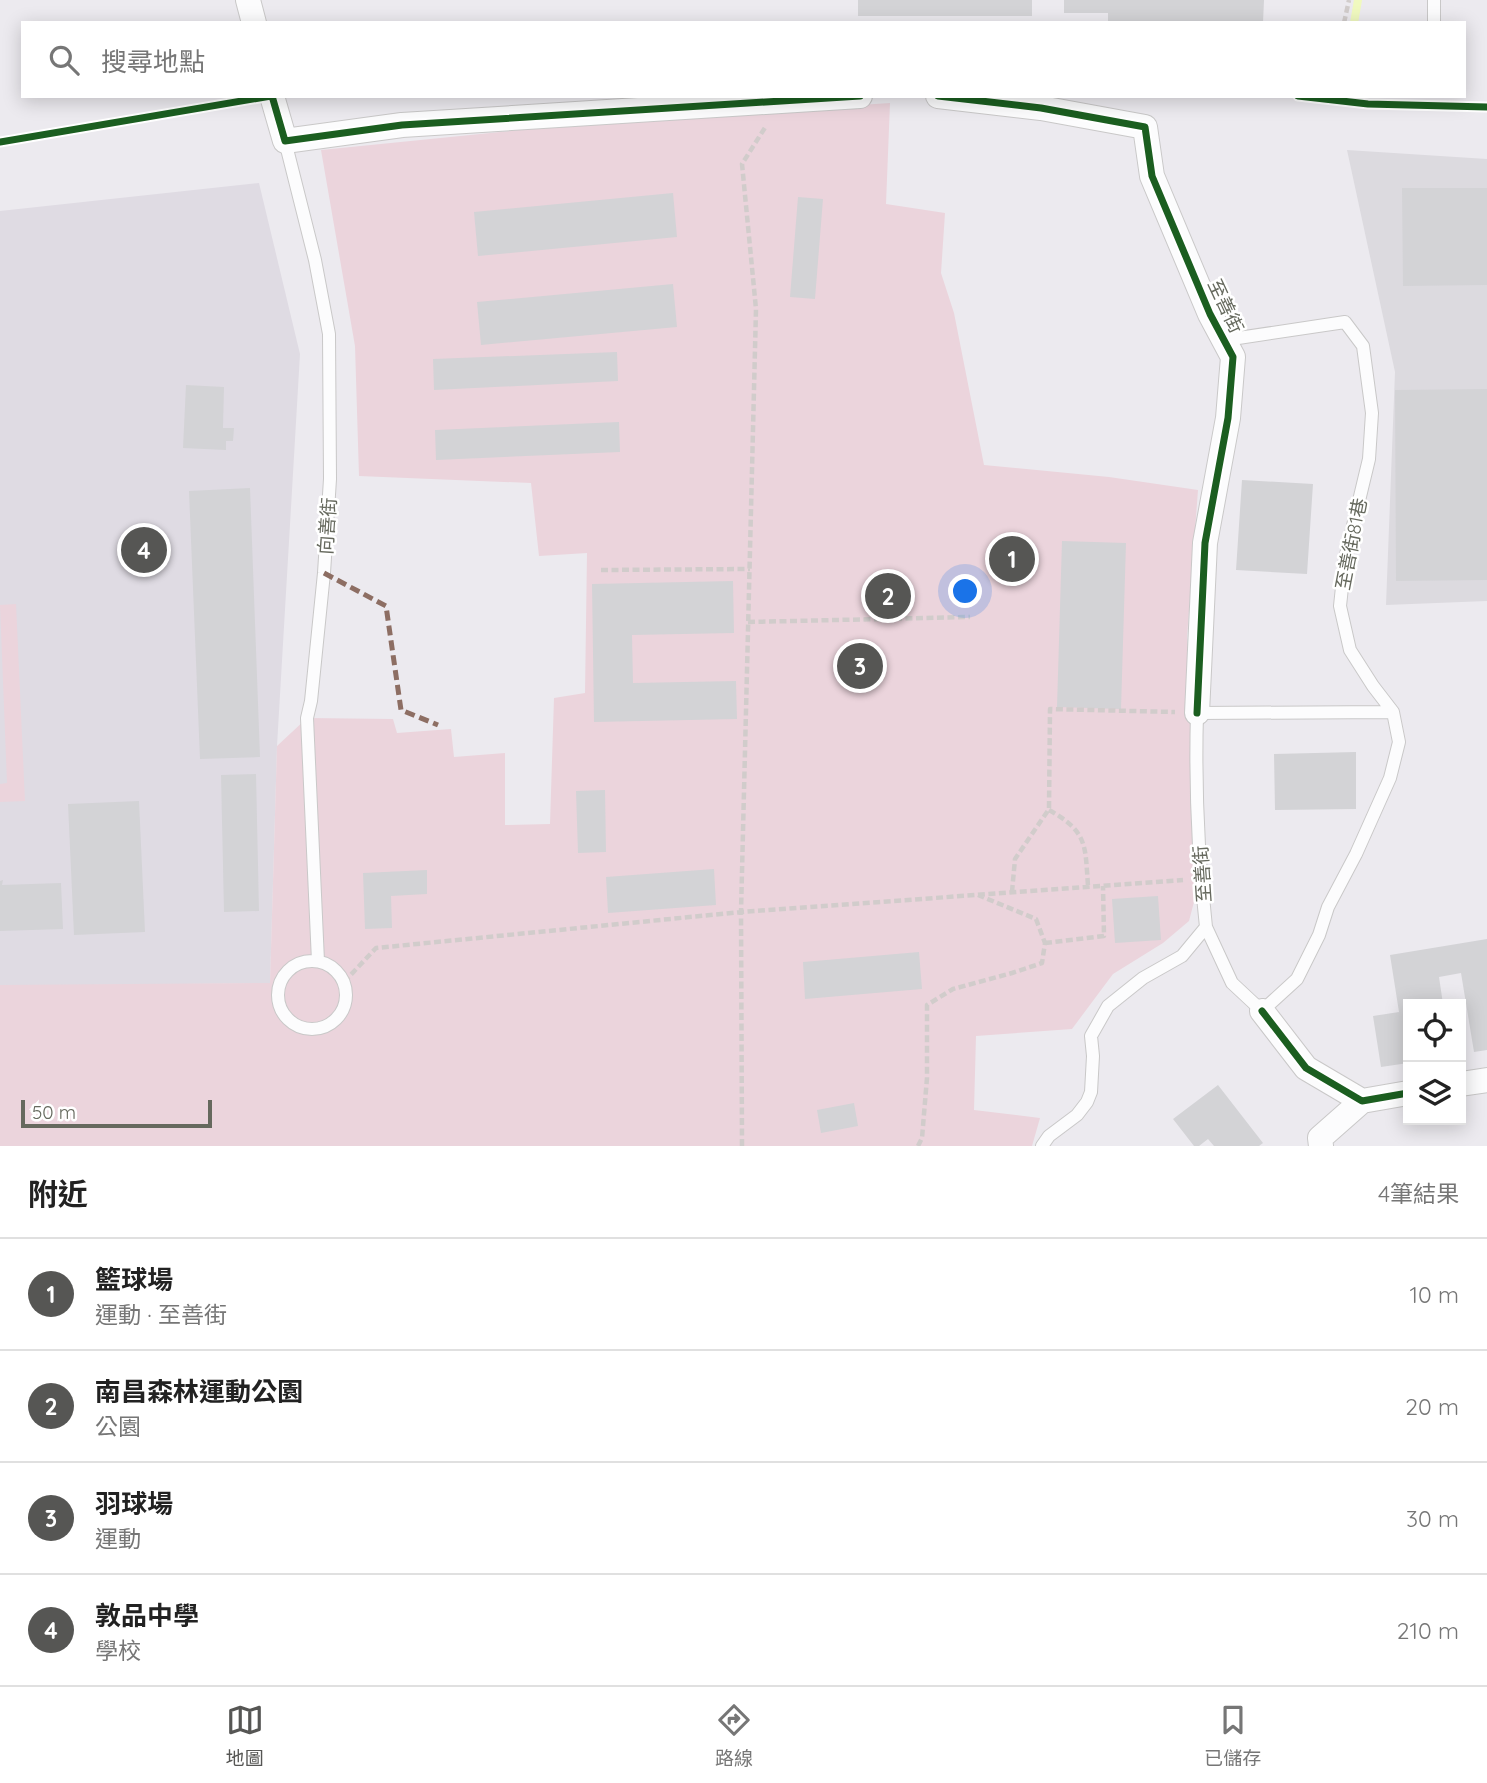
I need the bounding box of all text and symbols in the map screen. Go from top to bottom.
search box [21,21,1466,98]
icon: search [45,41,83,79]
text: 搜尋地點 [101,45,205,78]
street label: 至善街 [1203,275,1249,337]
street label: 至善街81巷 [1330,496,1372,592]
street label: 向善街 [313,497,341,555]
pin: 4 [121,524,167,576]
pin: 1 [989,533,1035,585]
pin: 2 [865,570,911,622]
your location [948,574,982,608]
pin: 3 [837,640,883,692]
street label: 至善街 [1188,845,1216,903]
map controls [1403,999,1466,1125]
button: locate [1403,999,1466,1062]
button: layers [1403,1062,1466,1125]
scale bar [21,1097,212,1129]
text: 50 m [32,1100,76,1124]
text: 附近 [28,1175,88,1213]
text: 4筆結果 [1378,1179,1459,1208]
text: 籃球場 [95,1263,173,1296]
text: 1 [47,1280,55,1309]
text: 10 m [1410,1280,1459,1309]
text: 運動 · 至善街 [95,1300,227,1329]
text: 南昌森林運動公園 [95,1375,303,1408]
text: 2 [44,1392,58,1421]
text: 20 m [1405,1392,1459,1421]
text: 公園 [95,1412,141,1441]
text: 羽球場 [95,1487,173,1520]
text: 3 [45,1504,57,1533]
text: 30 m [1406,1504,1459,1533]
text: 運動 [95,1524,141,1553]
text: 敦品中學 [95,1599,199,1632]
text: 4 [44,1616,58,1645]
text: 210 m [1397,1616,1459,1645]
text: 學校 [95,1636,141,1665]
tab: 地圖 [226,1701,264,1770]
tab: 路線 [715,1701,753,1770]
tab: 已儲存 [1204,1701,1261,1770]

